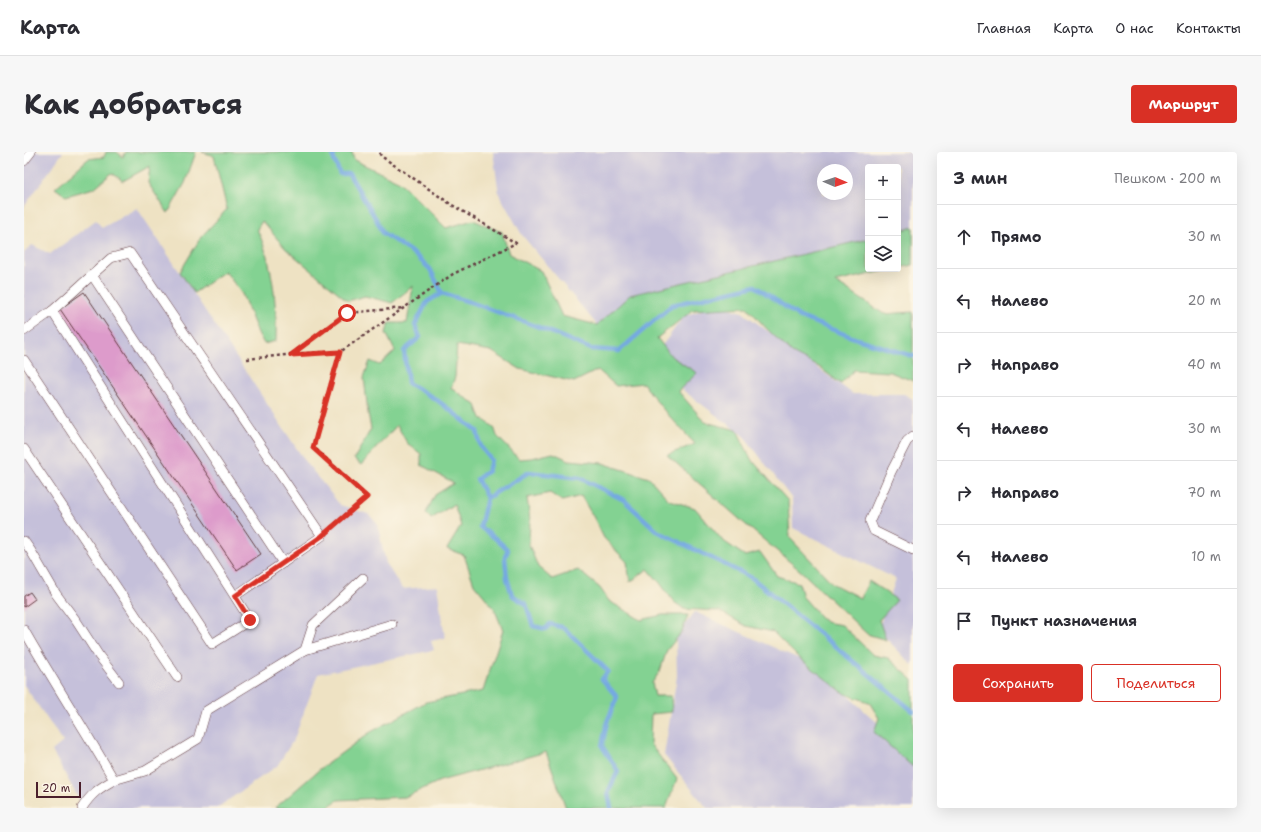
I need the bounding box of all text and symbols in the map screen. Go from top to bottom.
text: Карта [20,15,80,40]
text: Главная [977,19,1031,37]
text: Карта [1053,19,1093,37]
text: О нас [1115,19,1154,37]
text: Контакты [1176,19,1241,37]
text: Как добраться [24,85,243,123]
button: Маршрут [1131,85,1237,123]
north arrow [817,164,853,200]
map controls [865,164,901,272]
button: + [865,164,901,200]
text: 3 мин [953,167,1008,189]
text: Пешком · 200 m [1114,170,1221,187]
button: − [865,200,901,236]
icon: ahead [953,226,975,248]
text: Прямо [991,227,1041,247]
text: 30 m [1187,228,1221,245]
button: layers [865,236,901,272]
icon: left [953,290,975,312]
text: Налево [991,291,1049,311]
text: 20 m [1188,292,1221,309]
route start [338,304,356,322]
icon: right [953,354,975,376]
text: Направо [991,355,1059,375]
text: 40 m [1187,356,1221,373]
icon: left [953,418,975,440]
text: Налево [991,419,1049,439]
text: 30 m [1187,420,1221,437]
icon: right [953,482,975,504]
text: Направо [991,483,1059,503]
text: 70 m [1187,484,1221,501]
icon: left [953,546,975,568]
text: Налево [991,547,1049,567]
text: 10 m [1191,548,1221,565]
icon: arrive [953,610,975,632]
route end [241,611,259,629]
text: Пункт назначения [991,611,1137,631]
button: Сохранить [953,664,1083,702]
button: Поделиться [1091,664,1221,702]
scale bar [36,780,81,799]
text: 20 m [42,781,70,796]

